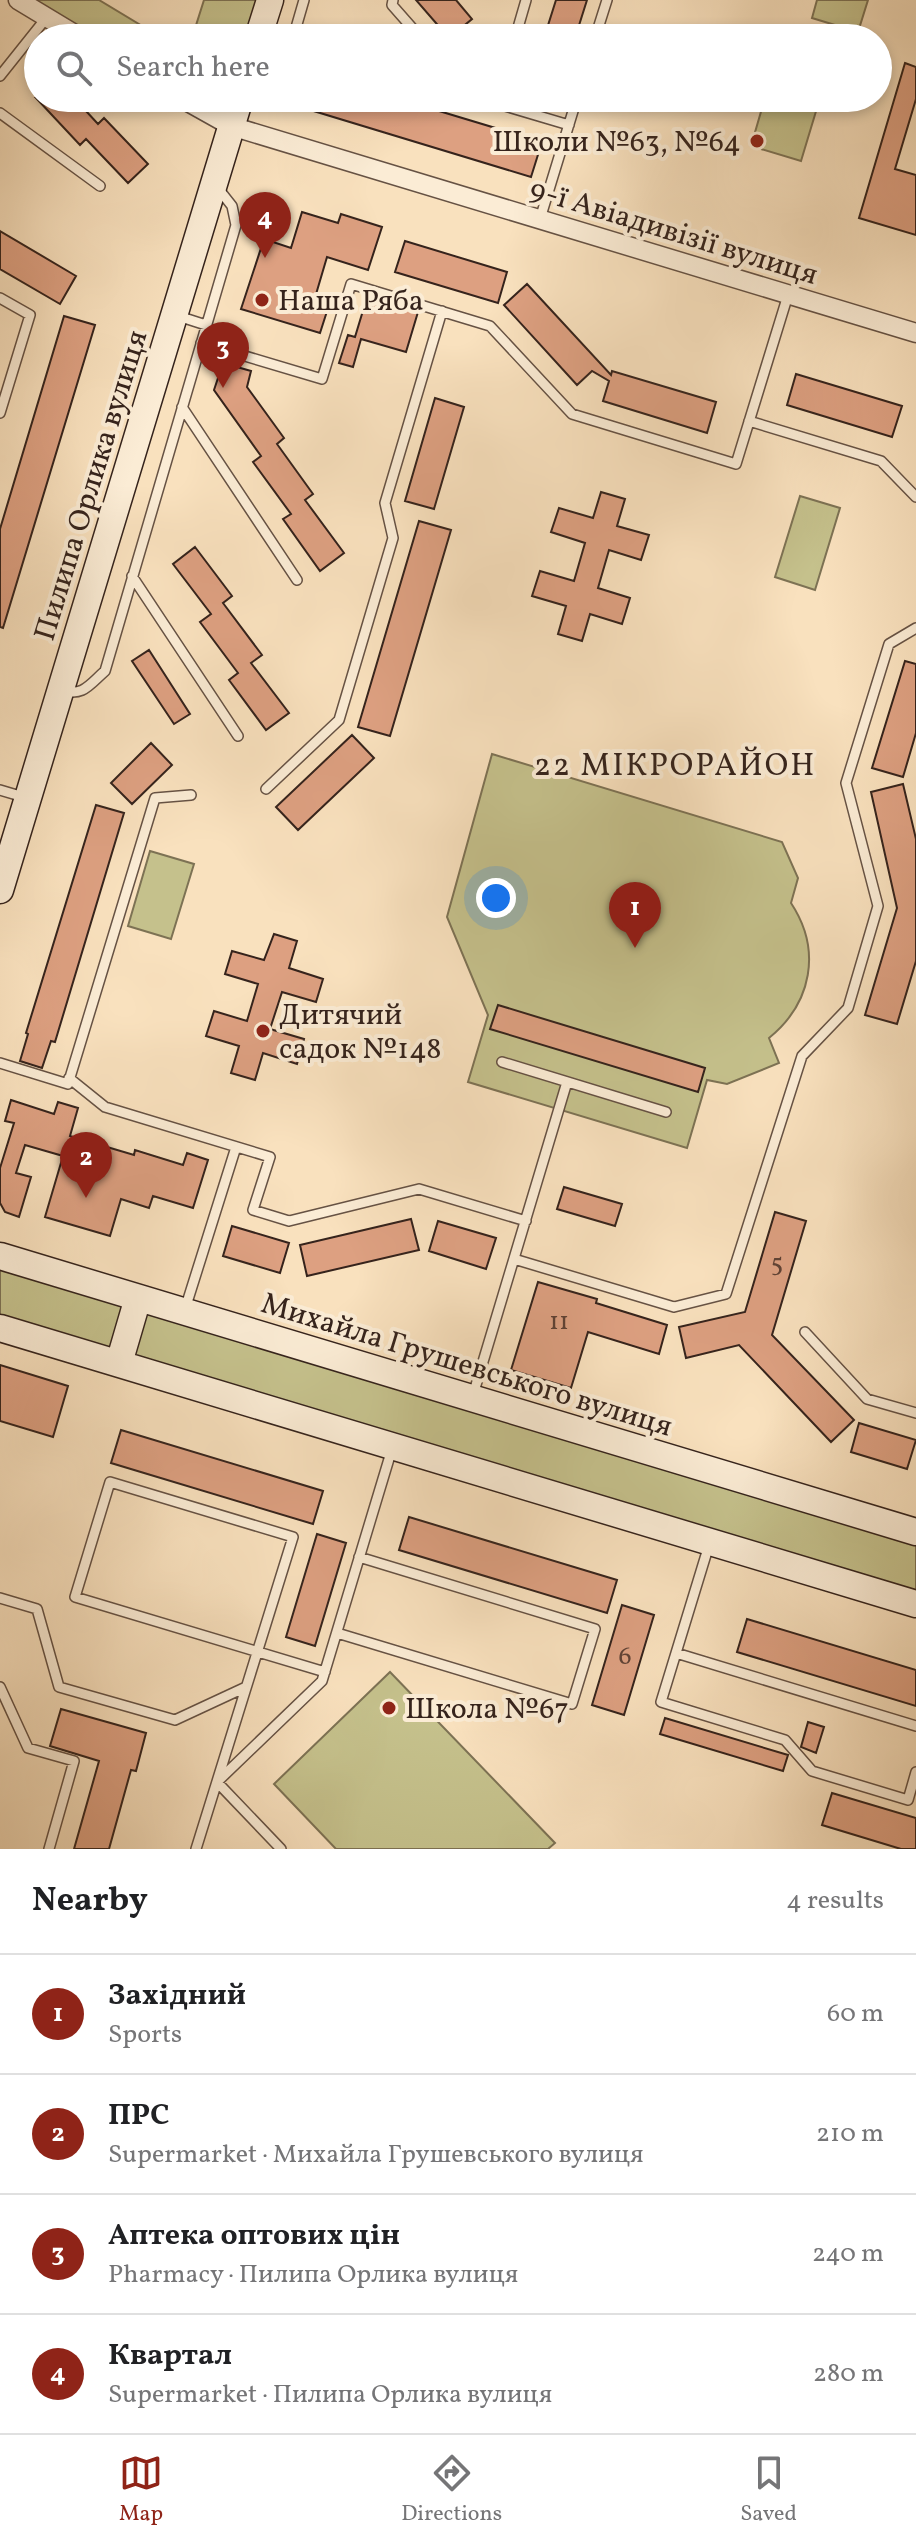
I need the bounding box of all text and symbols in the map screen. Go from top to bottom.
search box [24,24,892,112]
icon: search [52,46,96,90]
text: Search here [116,47,270,89]
place label: Школи №63, №64 [492,122,741,164]
marker: Школи №63, №64 [748,132,766,150]
street label: 9-ї Авіадивізії вулиця [524,169,823,297]
pin: 4 [239,192,291,258]
place label: Наша Ряба [278,281,424,323]
marker: Наша Ряба [253,291,271,309]
pin: 3 [197,322,249,388]
street label: Пилипа Орлика вулиця [25,325,159,646]
district label: 22 МІКРОРАЙОН [534,745,816,789]
your location [476,878,516,918]
pin: 1 [609,882,661,948]
place label: Дитячий садок №148 [279,995,441,1071]
marker: Дитячий садок №148 [254,1022,272,1040]
pin: 2 [60,1132,112,1198]
house number: 5 [771,1246,783,1282]
street label: Михайла Грушевського вулиця [256,1283,677,1449]
house number: 11 [549,1304,569,1340]
house number: 6 [618,1639,632,1675]
place label: Школа №67 [405,1689,569,1731]
marker: Школа №67 [380,1699,398,1717]
text: Nearby [32,1878,148,1925]
text: 4 results [786,1883,884,1919]
text: Західний [108,1975,246,2017]
text: 1 [53,1996,63,2032]
text: 60 m [827,1996,884,2032]
text: Sports [108,2017,182,2053]
text: ПРС [108,2095,170,2137]
text: 2 [51,2116,65,2152]
text: 210 m [816,2116,884,2152]
text: Supermarket · Михайла Грушевського вулиця [108,2137,644,2173]
text: Аптека оптових цін [108,2215,400,2257]
text: 3 [51,2236,65,2272]
text: 240 m [812,2236,884,2272]
text: Pharmacy · Пилипа Орлика вулиця [108,2257,518,2293]
text: Квартал [108,2335,232,2377]
text: 4 [50,2356,66,2392]
text: 280 m [813,2356,884,2392]
text: Supermarket · Пилипа Орлика вулиця [108,2377,552,2413]
tab: Map [119,2451,163,2530]
tab: Directions [401,2451,502,2530]
tab: Saved [740,2451,797,2530]

